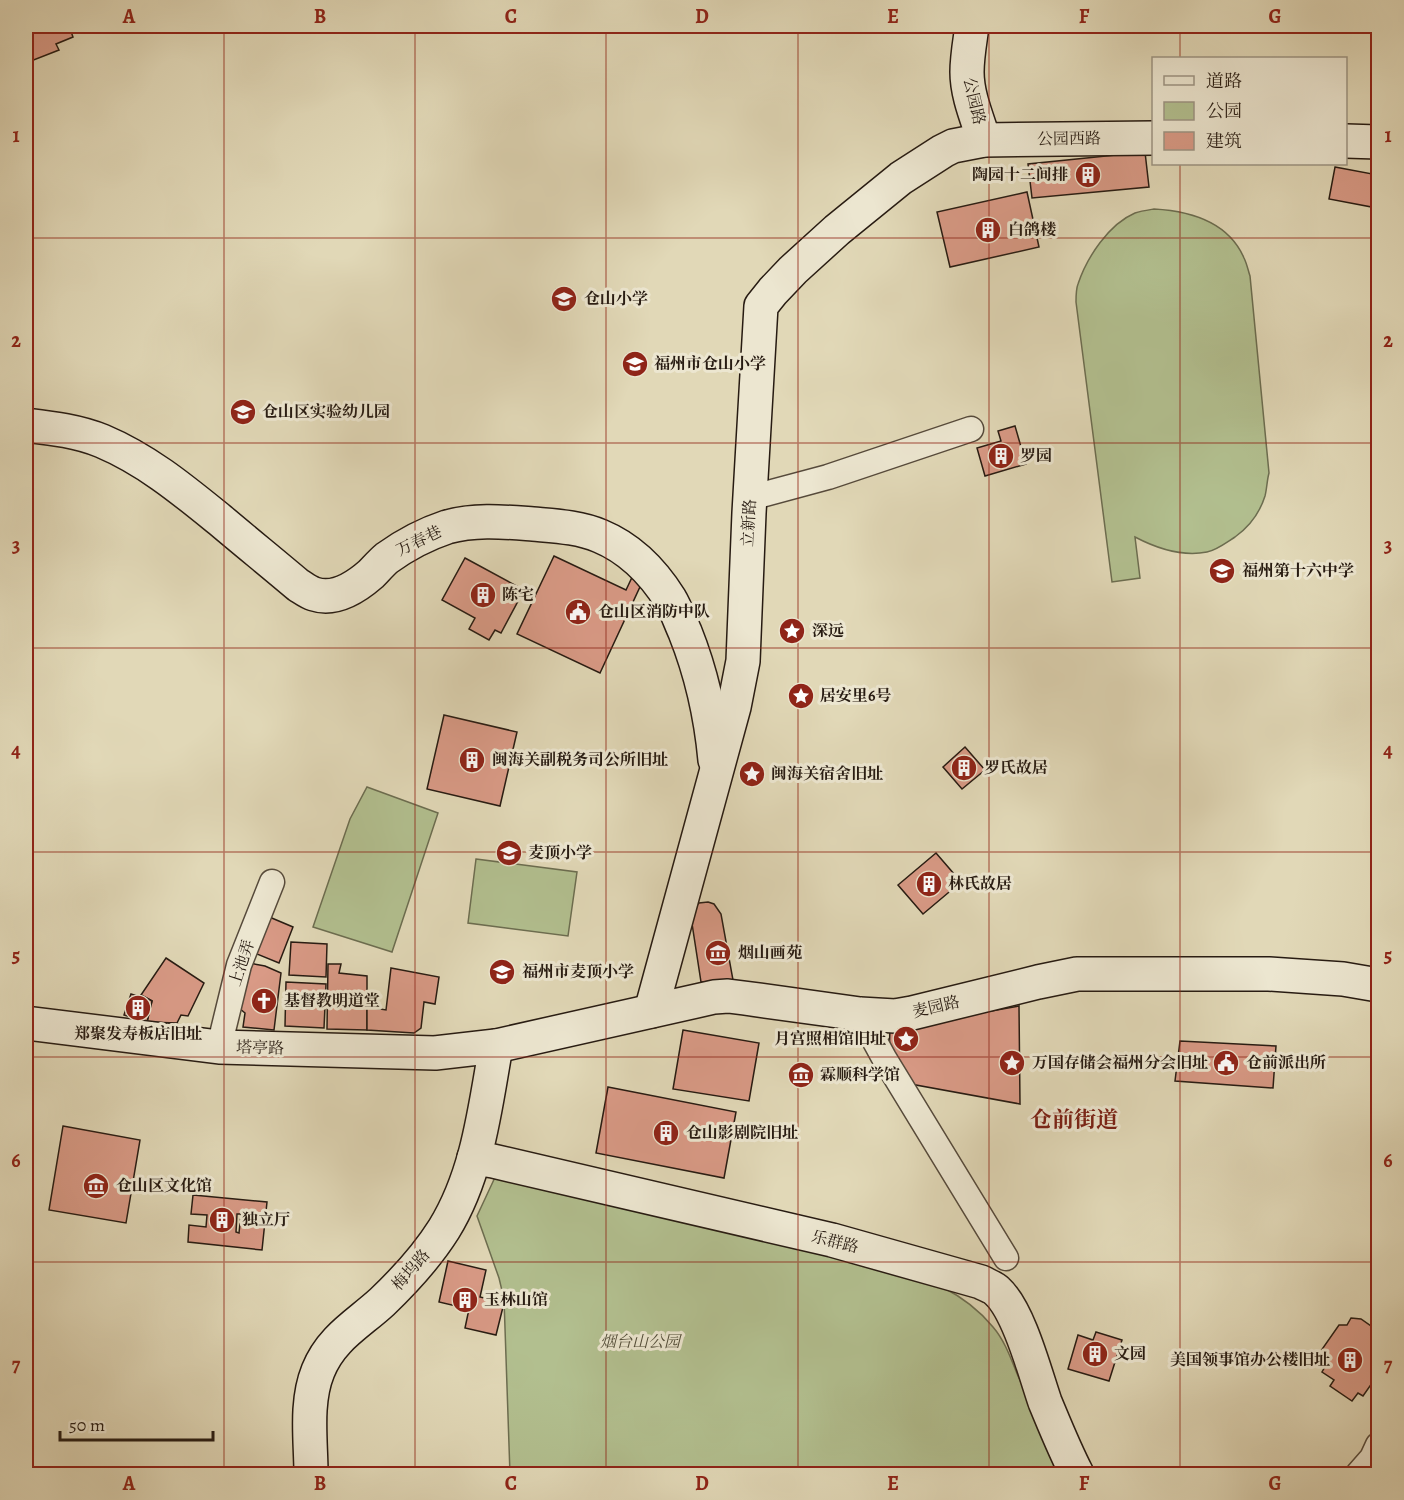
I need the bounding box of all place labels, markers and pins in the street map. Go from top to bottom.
building icon: 陶园十二间排 [1073,160,1103,190]
place label: 陶园十二间排 [972,164,1068,186]
building icon: 白鸽楼 [973,215,1003,245]
place label: 白鸽楼 [1008,219,1056,241]
school or university icon: 仓山小学 [549,284,579,314]
place label: 仓山小学 [584,288,648,310]
school or university icon: 福州市仓山小学 [620,349,650,379]
place label: 福州市仓山小学 [654,353,766,375]
school or university icon: 仓山区实验幼儿园 [228,397,258,427]
place label: 仓山区实验幼儿园 [262,401,390,423]
building icon: 罗园 [986,441,1016,471]
place label: 罗园 [1020,445,1052,467]
school or university icon: 福州第十六中学 [1207,556,1237,586]
place label: 福州第十六中学 [1242,560,1354,582]
building icon: 陈宅 [468,580,498,610]
place label: 陈宅 [502,584,534,606]
public building icon: 仓山区消防中队 [563,597,593,627]
place label: 仓山区消防中队 [598,601,710,623]
place icon: 深远 [777,616,807,646]
place label: 深远 [812,620,844,642]
place icon: 居安里6号 [786,681,816,711]
place label: 居安里6号 [820,685,891,707]
building icon: 闽海关副税务司公所旧址 [457,745,487,775]
place label: 闽海关副税务司公所旧址 [492,749,668,771]
building icon: 罗氏故居 [949,753,979,783]
place label: 罗氏故居 [984,757,1048,779]
place icon: 闽海关宿舍旧址 [737,759,767,789]
place label: 闽海关宿舍旧址 [771,763,883,785]
school or university icon: 麦顶小学 [494,838,524,868]
place label: 麦顶小学 [528,842,592,864]
building icon: 林氏故居 [914,869,944,899]
place label: 林氏故居 [948,873,1012,895]
museum icon: 烟山画苑 [703,938,733,968]
place label: 烟山画苑 [738,942,803,964]
school or university icon: 福州市麦顶小学 [487,957,517,987]
place label: 福州市麦顶小学 [522,961,634,983]
church icon: 基督教明道堂 [249,986,279,1016]
place label: 基督教明道堂 [284,990,380,1012]
building icon: 郑聚发寿板店旧址 [123,993,153,1023]
place label: 郑聚发寿板店旧址 [74,1023,202,1045]
place icon: 月宫照相馆旧址 [891,1024,921,1054]
place label: 月宫照相馆旧址 [774,1028,886,1050]
place icon: 万国存储会福州分会旧址 [997,1048,1027,1078]
public building icon: 仓前派出所 [1211,1048,1241,1078]
place label: 万国存储会福州分会旧址 [1032,1052,1208,1074]
place label: 仓前派出所 [1246,1052,1326,1074]
museum icon: 霖顺科学馆 [786,1060,816,1090]
place label: 霖顺科学馆 [820,1064,900,1086]
building icon: 仓山影剧院旧址 [651,1118,681,1148]
place label: 仓山影剧院旧址 [686,1122,798,1144]
museum icon: 仓山区文化馆 [81,1171,111,1201]
place label: 仓山区文化馆 [116,1175,212,1197]
building icon: 独立厅 [207,1205,237,1235]
place label: 独立厅 [242,1209,290,1231]
building icon: 玉林山馆 [450,1285,480,1315]
place label: 玉林山馆 [484,1289,548,1311]
building icon: 文园 [1080,1339,1110,1369]
place label: 文园 [1114,1343,1146,1365]
building icon: 美国领事馆办公楼旧址 [1335,1345,1365,1375]
place label: 美国领事馆办公楼旧址 [1170,1349,1330,1371]

